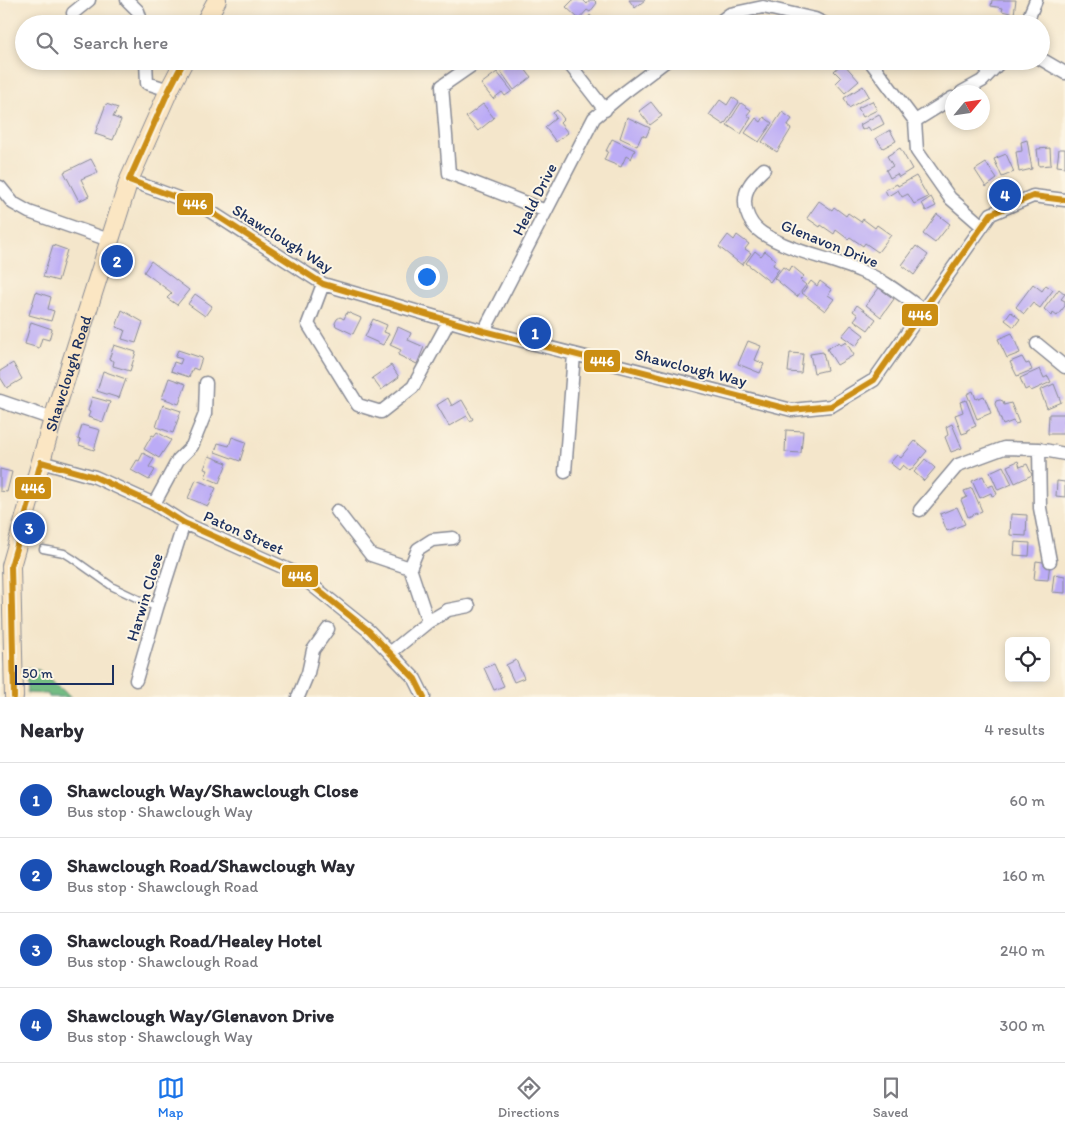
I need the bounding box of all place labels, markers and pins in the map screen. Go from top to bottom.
pin: 4 [989,176,1021,214]
pin: 2 [101,242,133,280]
pin: 1 [519,314,551,352]
pin: 3 [13,509,45,547]

